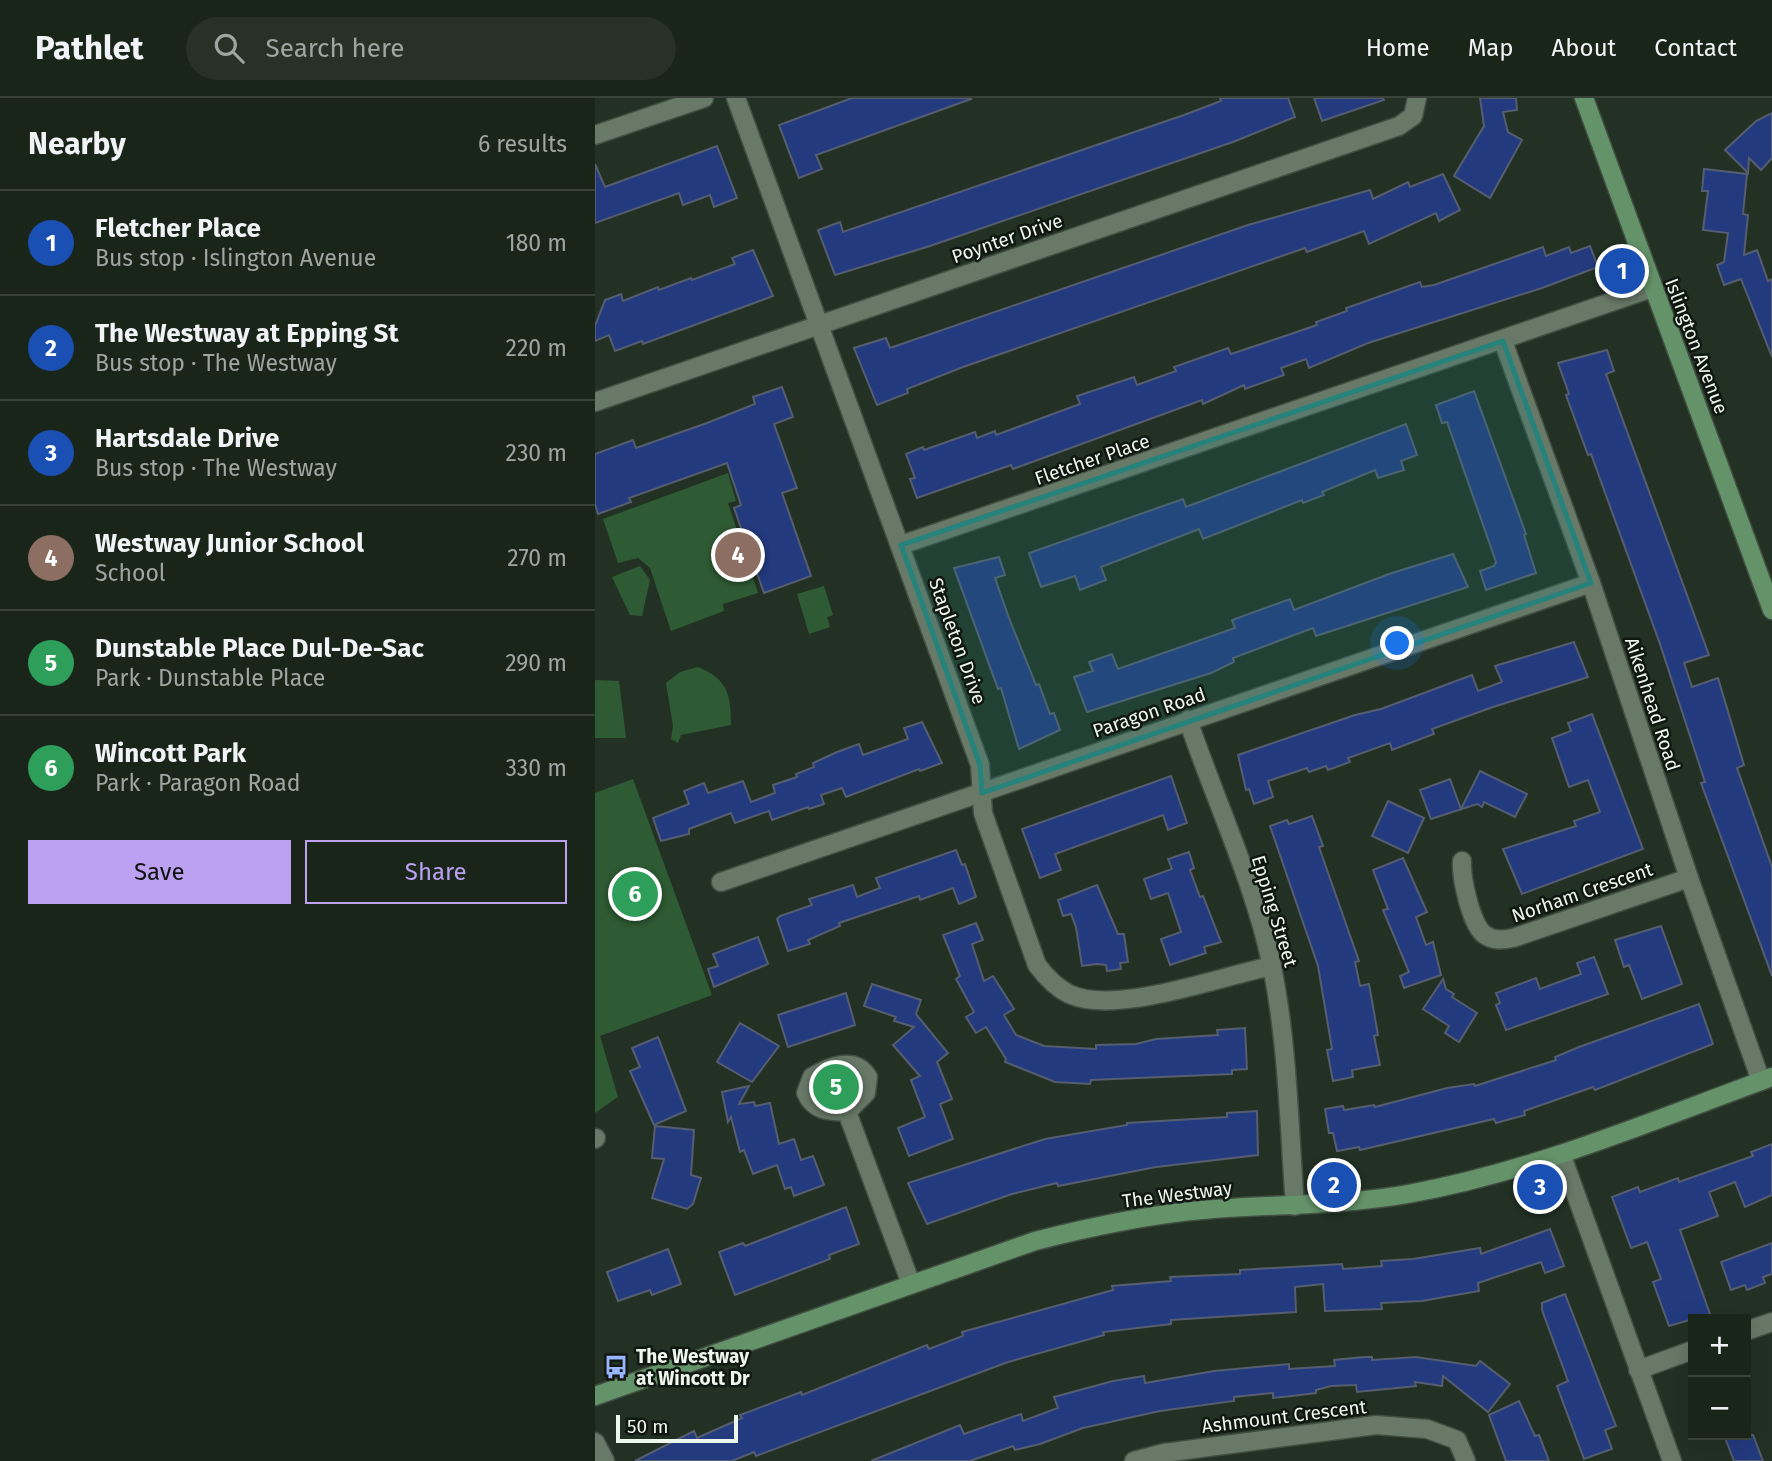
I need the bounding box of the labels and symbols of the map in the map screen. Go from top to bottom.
street label: Poynter Drive [949,209,1066,268]
pin: 1 [1599,245,1645,297]
street label: Islington Avenue [1660,275,1733,417]
street label: Fletcher Place [1032,429,1153,490]
pin: 4 [715,529,761,581]
street label: Stapleton Drive [924,575,991,708]
your location [1380,626,1414,660]
street label: Aikenhead Road [1620,634,1685,774]
street label: Paragon Road [1090,682,1209,743]
street label: Epping Street [1247,853,1302,970]
street label: Norham Crescent [1509,858,1656,927]
pin: 6 [612,868,658,920]
pin: 5 [813,1061,859,1113]
pin: 2 [1311,1159,1357,1211]
pin: 3 [1517,1161,1563,1213]
street label: The Westway [1121,1176,1234,1213]
place label: The Westway at Wincott Dr [636,1345,750,1390]
bus stop icon: The Westway at Wincott Dr [602,1353,630,1381]
street label: Ashmount Crescent [1200,1395,1368,1438]
scale bar [616,1412,739,1444]

